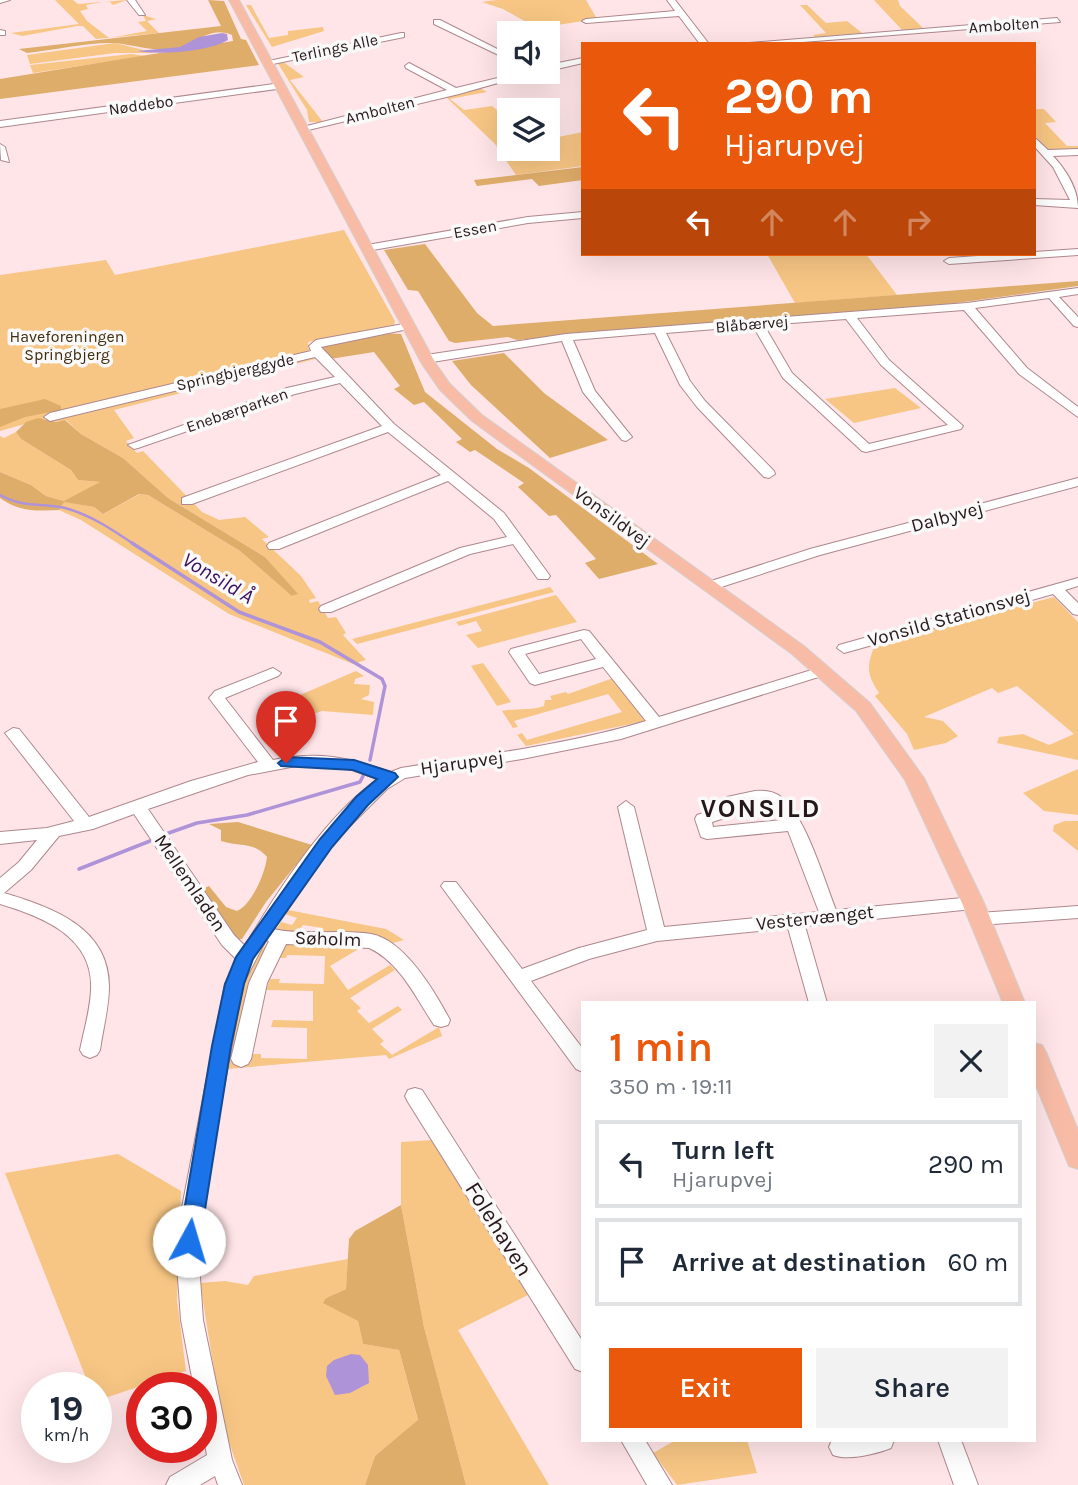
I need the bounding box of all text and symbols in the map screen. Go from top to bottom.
street label: Ambolten [968,13,1040,37]
map controls [497,21,560,161]
button: sound [497,21,560,84]
street label: Terlings Alle [290,30,380,66]
text: 290 m [724,68,873,125]
icon: left [609,70,700,161]
street label: Nøddebo [107,91,175,119]
street label: Ambolten [343,92,417,128]
button: layers [497,98,560,161]
text: Hjarupvej [724,127,865,164]
icon: left [680,203,718,241]
icon: ahead [753,203,791,241]
icon: ahead [826,203,864,241]
icon: right [899,203,937,241]
street label: Essen [452,216,498,242]
street label: Blåbærvej [715,311,789,337]
park label: Haveforeningen Springbjerg [10,327,124,364]
street label: Springbjerggyde [174,349,296,395]
street label: Enebærparken [184,384,290,436]
street label: Vonsildvej [569,482,655,552]
street label: Dalbyvej [909,497,985,537]
water label: Vonsild Å [178,547,258,609]
street label: Vonsild Stationsvej [865,584,1033,652]
pin [256,691,316,763]
icon: arrive [267,702,305,740]
street label: Hjarupvej [419,746,505,780]
district label: VONSILD [701,793,821,824]
street label: Mellemladen [149,830,231,936]
street label: Vestervænget [755,901,875,935]
street label: Søholm [294,927,362,951]
text: 1 min [609,1022,713,1072]
button: close [934,1024,1008,1098]
text: 350 m · 19:11 [609,1073,733,1100]
text: Turn left [672,1135,774,1166]
icon: left [613,1145,651,1183]
text: 290 m [928,1149,1004,1180]
text: Hjarupvej [672,1166,774,1193]
street label: Folehaven [459,1177,539,1281]
position arrow [152,1204,226,1278]
icon: arrive [613,1243,651,1281]
text: Arrive at destination [672,1247,926,1278]
text: 60 m [947,1247,1008,1278]
button: Exit [609,1348,802,1428]
button: Share [816,1348,1008,1428]
speed limit sign: 30 [126,1372,217,1463]
text: 19 [50,1388,83,1429]
text: km/h [44,1424,89,1446]

